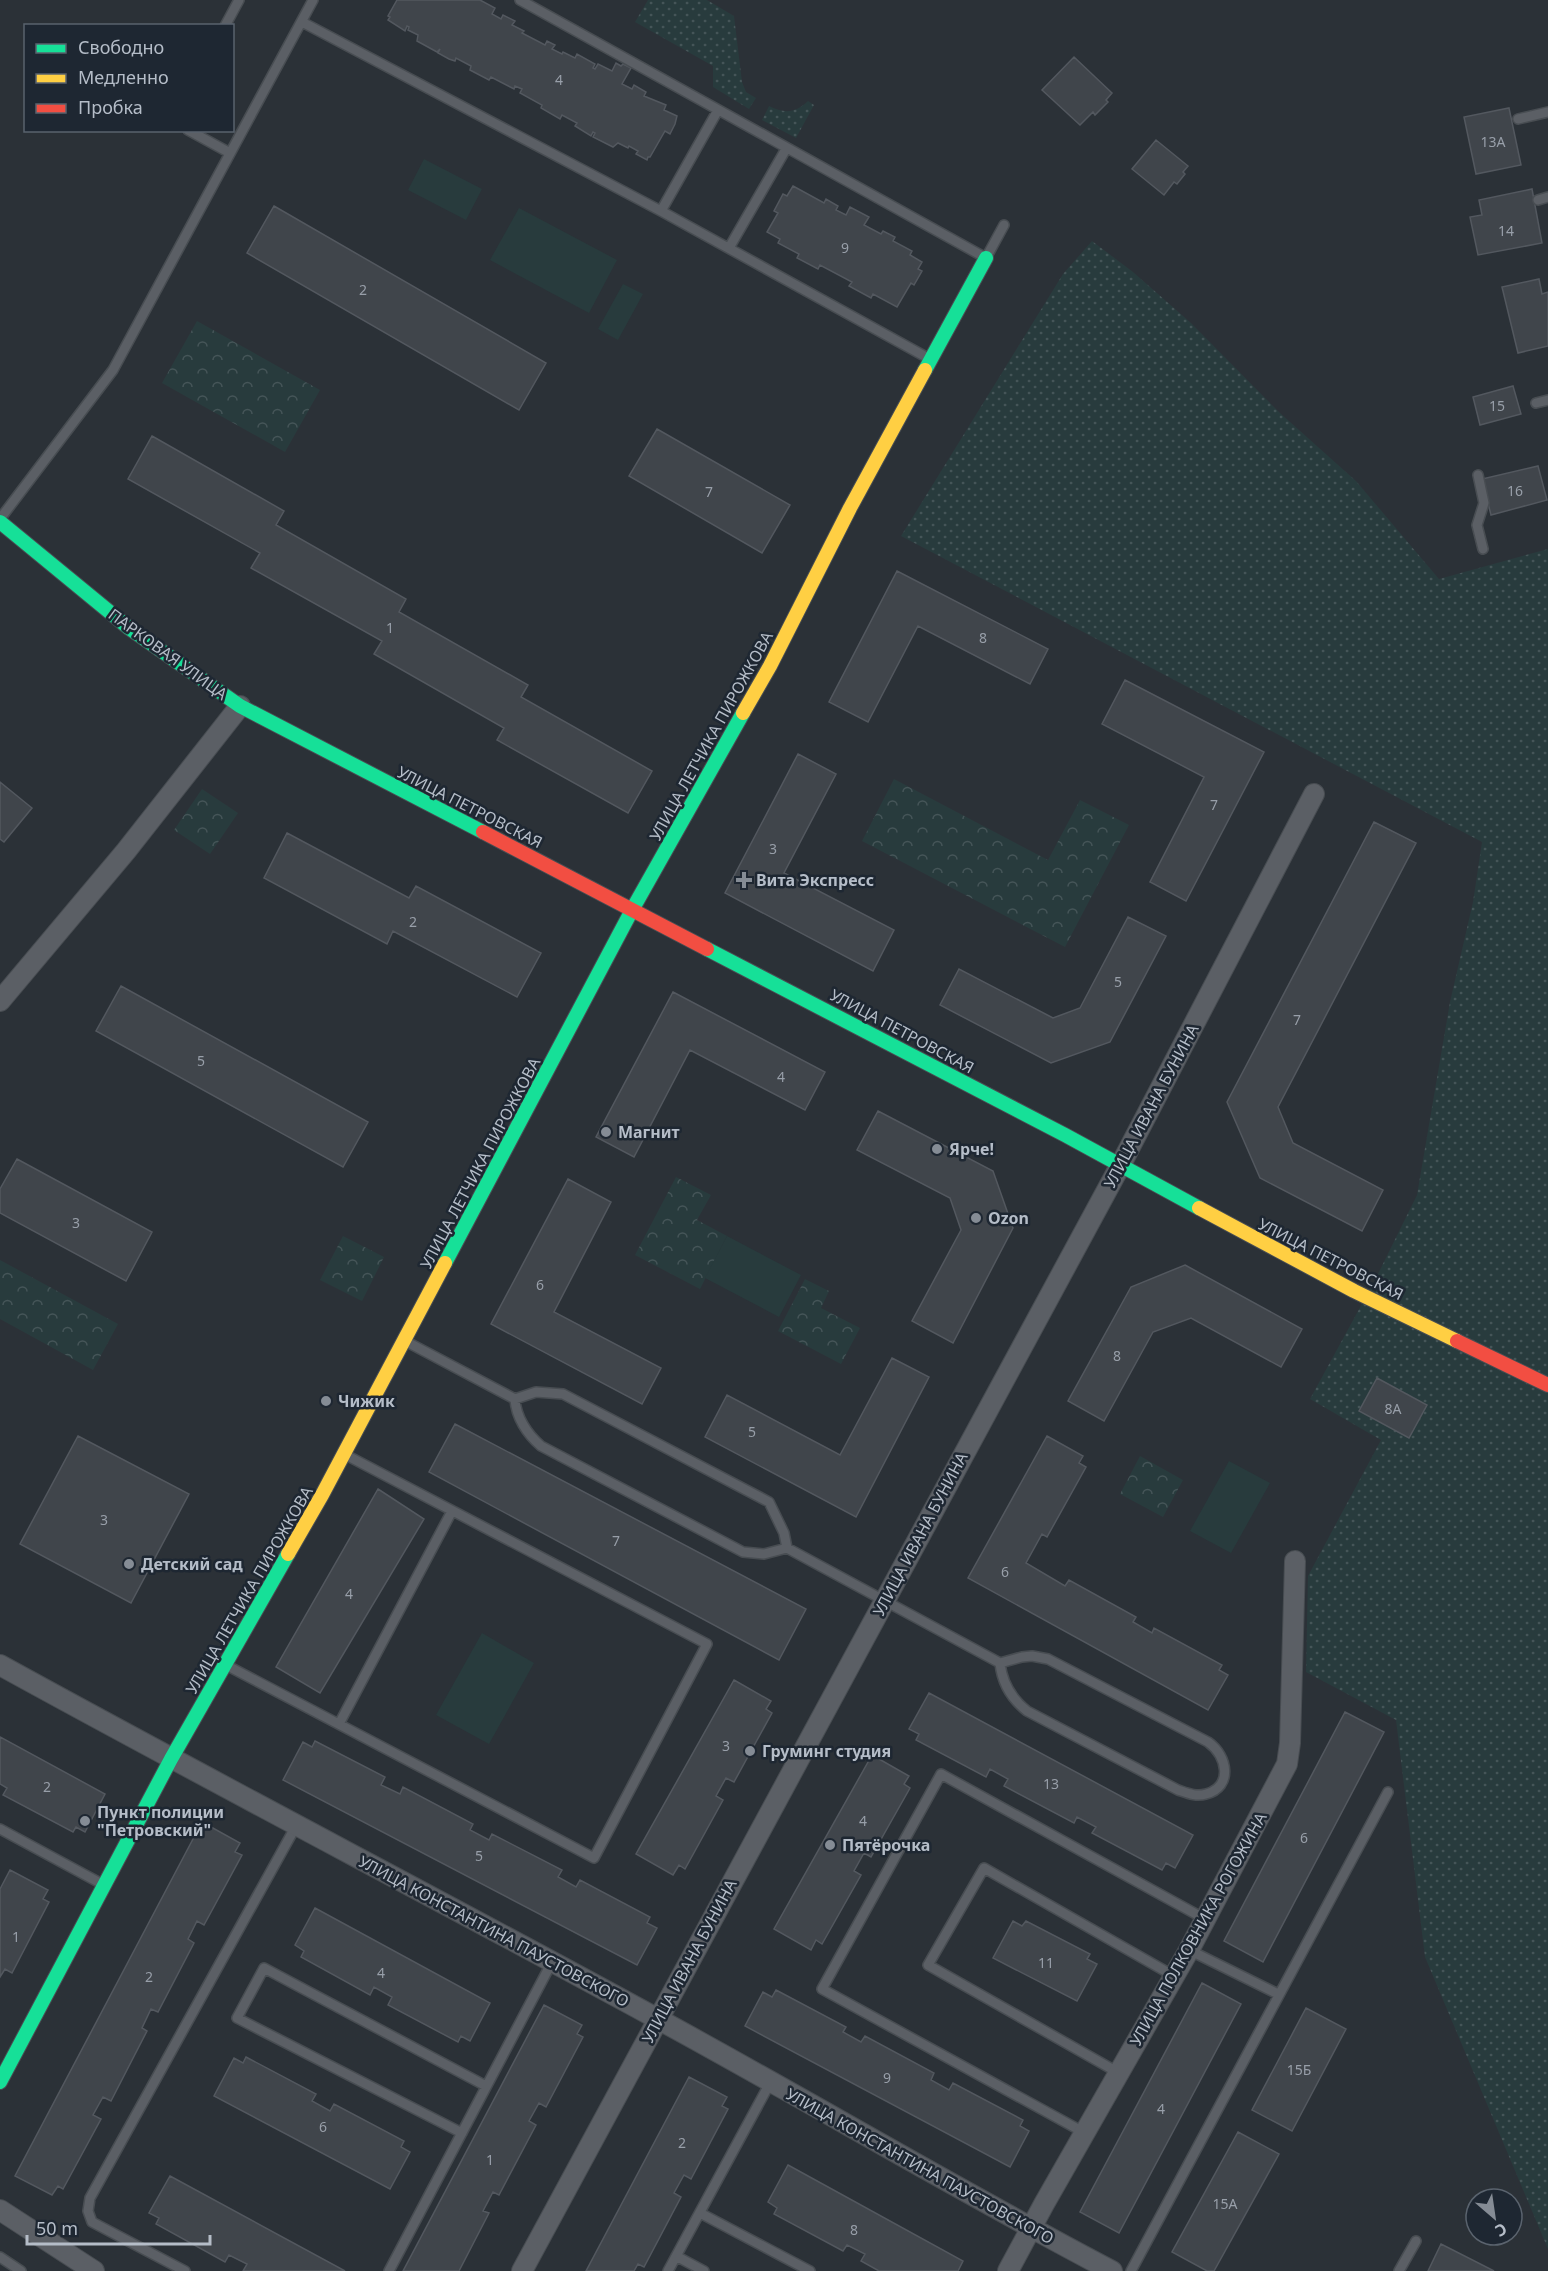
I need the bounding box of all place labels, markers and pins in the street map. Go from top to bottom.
place label: Вита Экспресс [756,869,874,891]
marker: Вита Экспресс [737,873,751,887]
place label: Магнит [618,1121,680,1143]
marker: Магнит [599,1125,613,1139]
place label: Ярче! [949,1138,994,1160]
marker: Ярче! [930,1142,944,1156]
place label: Ozon [988,1207,1029,1229]
marker: Ozon [969,1211,983,1225]
place label: Чижик [338,1390,395,1412]
marker: Чижик [319,1394,333,1408]
place label: Детский сад [141,1553,243,1575]
marker: Детский сад [122,1557,136,1571]
place label: Груминг студия [762,1740,891,1762]
marker: Груминг студия [743,1744,757,1758]
place label: Пункт полиции "Петровский" [97,1801,224,1841]
marker: Пункт полиции "Петровский" [78,1814,92,1828]
place label: Пятёрочка [842,1834,930,1856]
marker: Пятёрочка [823,1838,837,1852]

